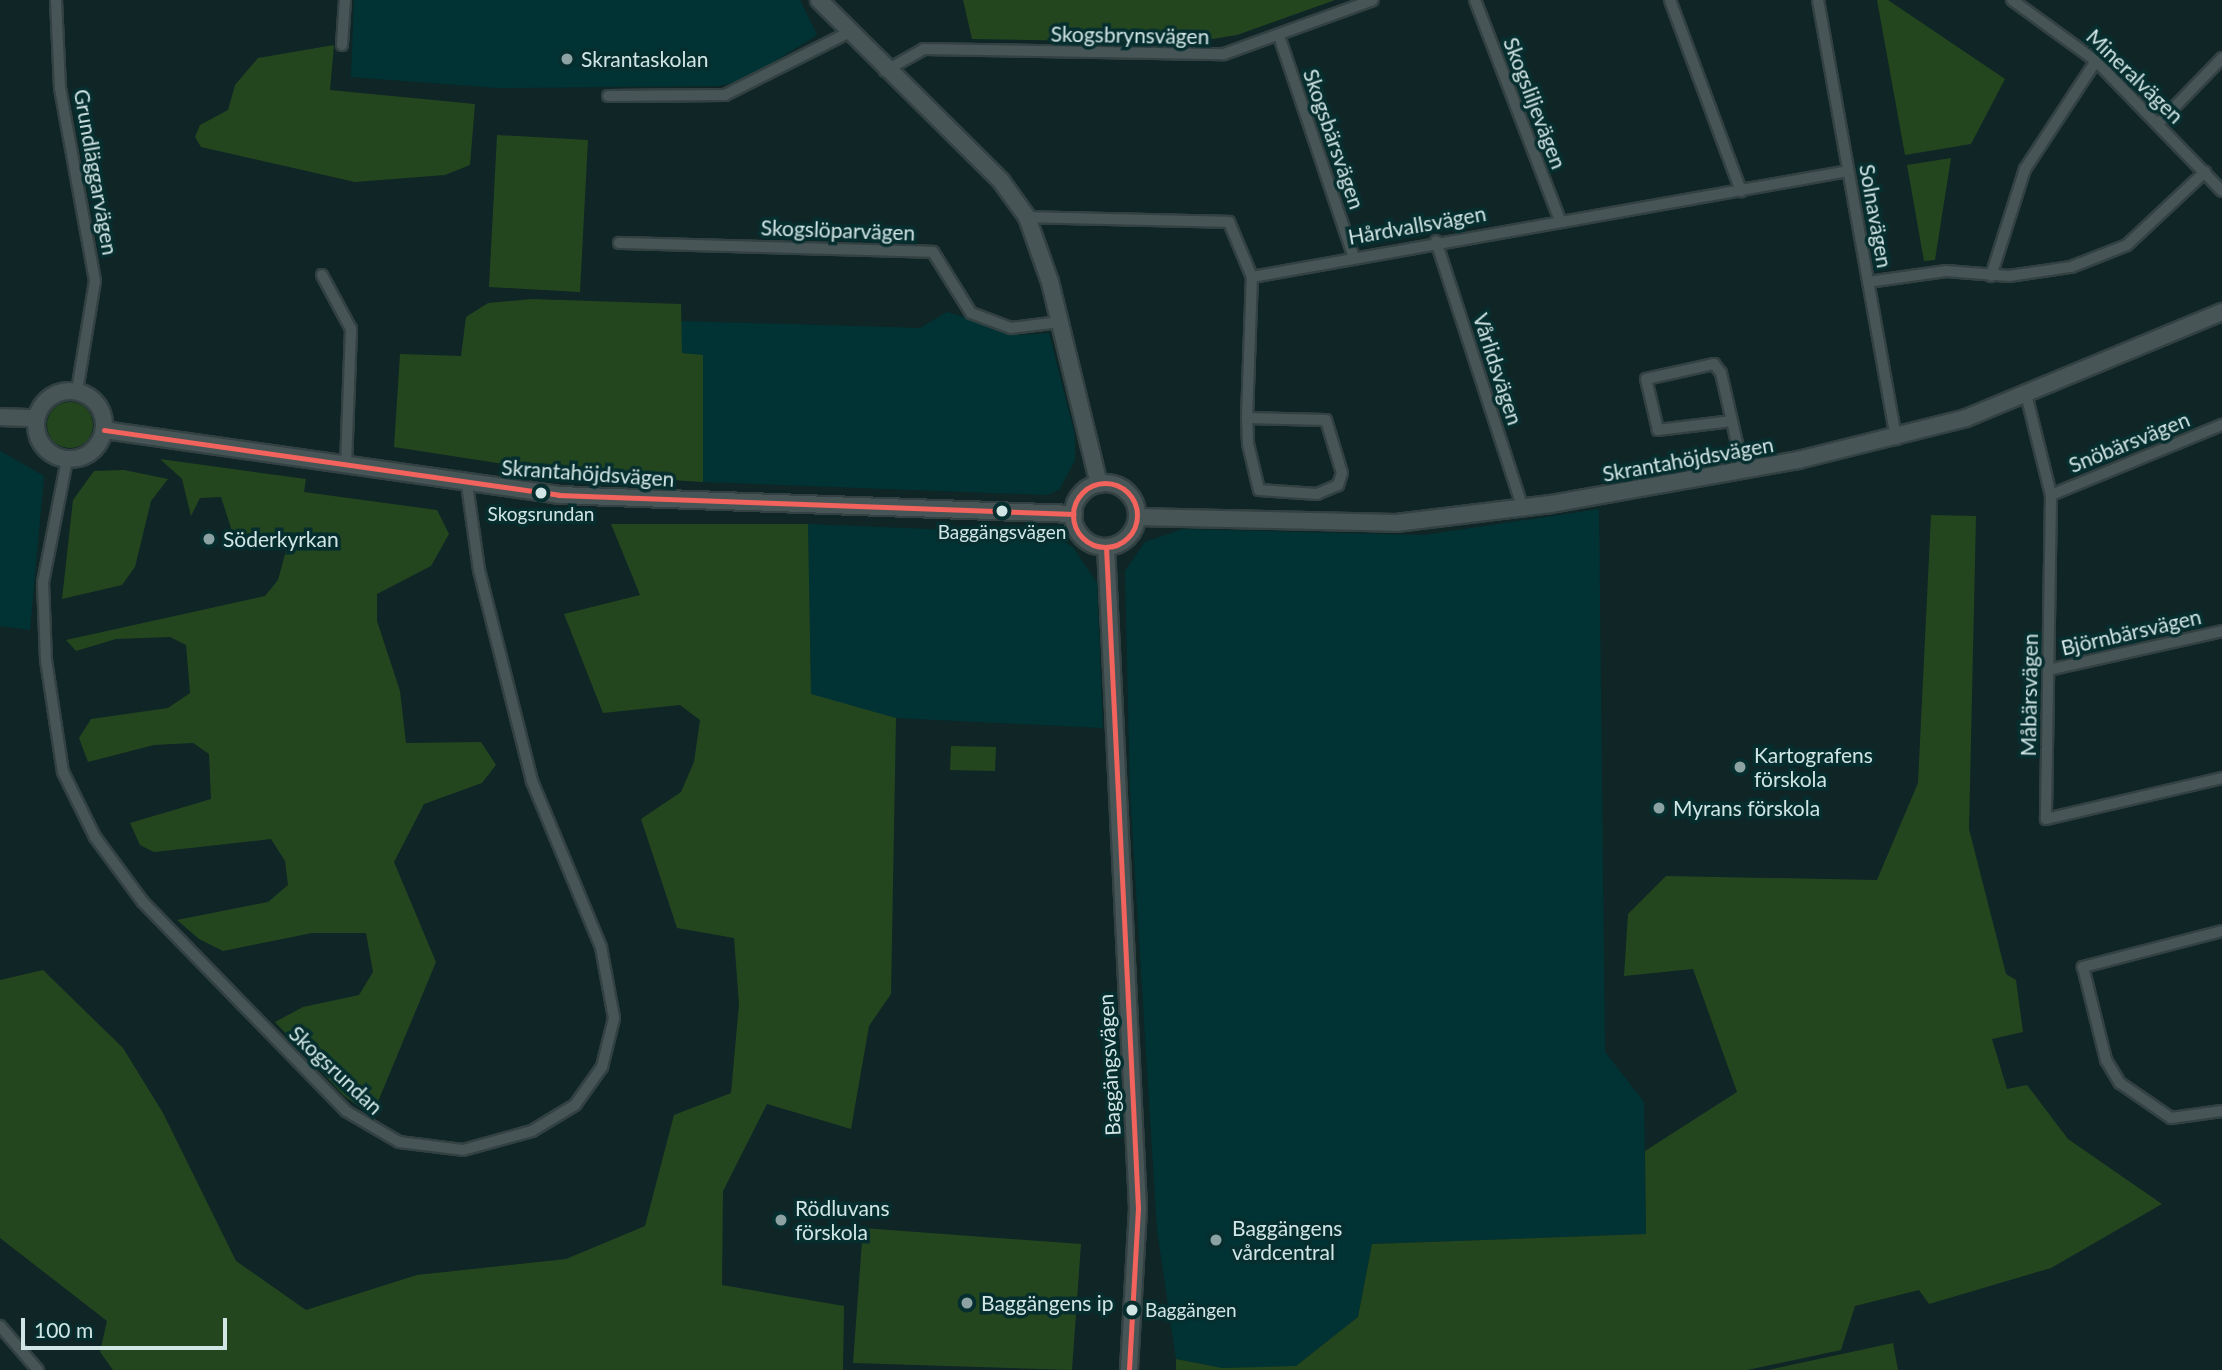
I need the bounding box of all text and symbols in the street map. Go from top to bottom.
street label: Skogsbrynsvägen [1050,21,1210,49]
street label: Mineralvägen [2081,24,2189,128]
street label: Skogsliljevägen [1498,34,1572,172]
place label: Skrantaskolan [581,46,709,72]
marker: Skrantaskolan [559,51,575,67]
street label: Skogsbärsvägen [1298,66,1370,212]
street label: Grundläggarvägen [69,87,123,257]
street label: Solnavägen [1854,162,1898,270]
street label: Hårdvallsvägen [1346,200,1488,250]
street label: Skogslöparvägen [760,215,916,245]
street label: Vårlidsvägen [1468,310,1528,428]
street label: Snöbärsvägen [2065,406,2193,478]
street label: Skrantahöjdsvägen [1600,432,1776,486]
street label: Skrantahöjdsvägen [501,454,675,492]
marker: Skogsrundan [534,486,548,500]
place label: Skogsrundan [488,503,594,525]
marker: Baggängsvägen [995,504,1009,518]
place label: Baggängsvägen [938,521,1066,543]
place label: Söderkyrkan [223,526,339,552]
marker: Söderkyrkan [201,531,217,547]
street label: Björnbärsvägen [2059,604,2203,660]
street label: Måbärsvägen [2015,633,2043,757]
place label: Kartografens förskola [1754,742,1873,792]
marker: Kartografens förskola [1732,759,1748,775]
place label: Myrans förskola [1673,795,1820,821]
marker: Myrans förskola [1651,800,1667,816]
street label: Baggängsvägen [1093,993,1125,1137]
street label: Skogsrundan [284,1021,388,1119]
place label: Rödluvans förskola [795,1195,890,1245]
marker: Rödluvans förskola [773,1212,789,1228]
place label: Baggängens vårdcentral [1232,1215,1342,1265]
marker: Baggängens vårdcentral [1206,1230,1226,1250]
place label: Baggängens ip [981,1290,1114,1316]
marker: Baggängens ip [959,1295,975,1311]
place label: Baggängen [1145,1299,1237,1321]
marker: Baggängen [1125,1303,1139,1317]
scale bar [24,1304,231,1348]
text: 100 m [34,1317,93,1342]

